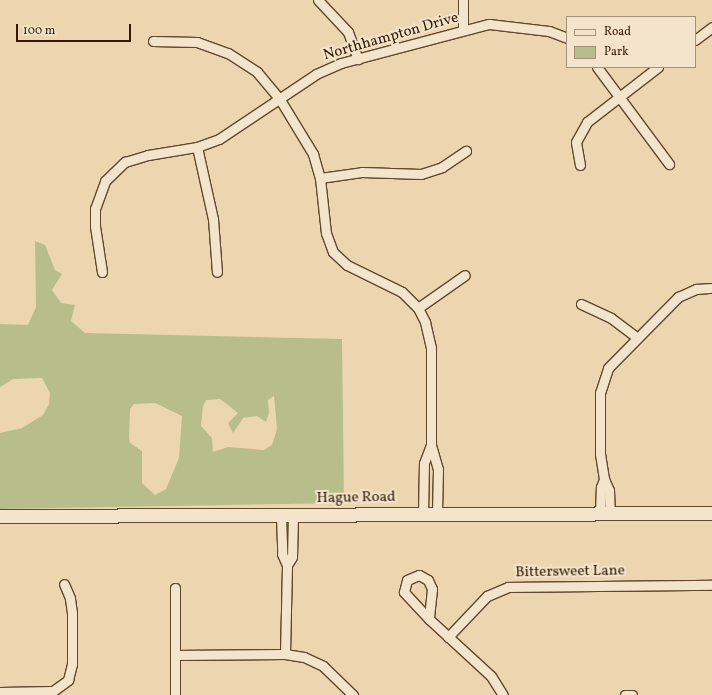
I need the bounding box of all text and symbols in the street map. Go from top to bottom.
street label: Northhampton Drive [321,9,461,65]
scale bar [18,16,133,42]
legend [566,16,696,68]
text: 100 m [23,23,55,39]
text: Road [604,24,631,40]
text: Park [604,44,629,60]
street label: Hague Road [316,488,396,508]
street label: Bittersweet Lane [515,562,625,582]

